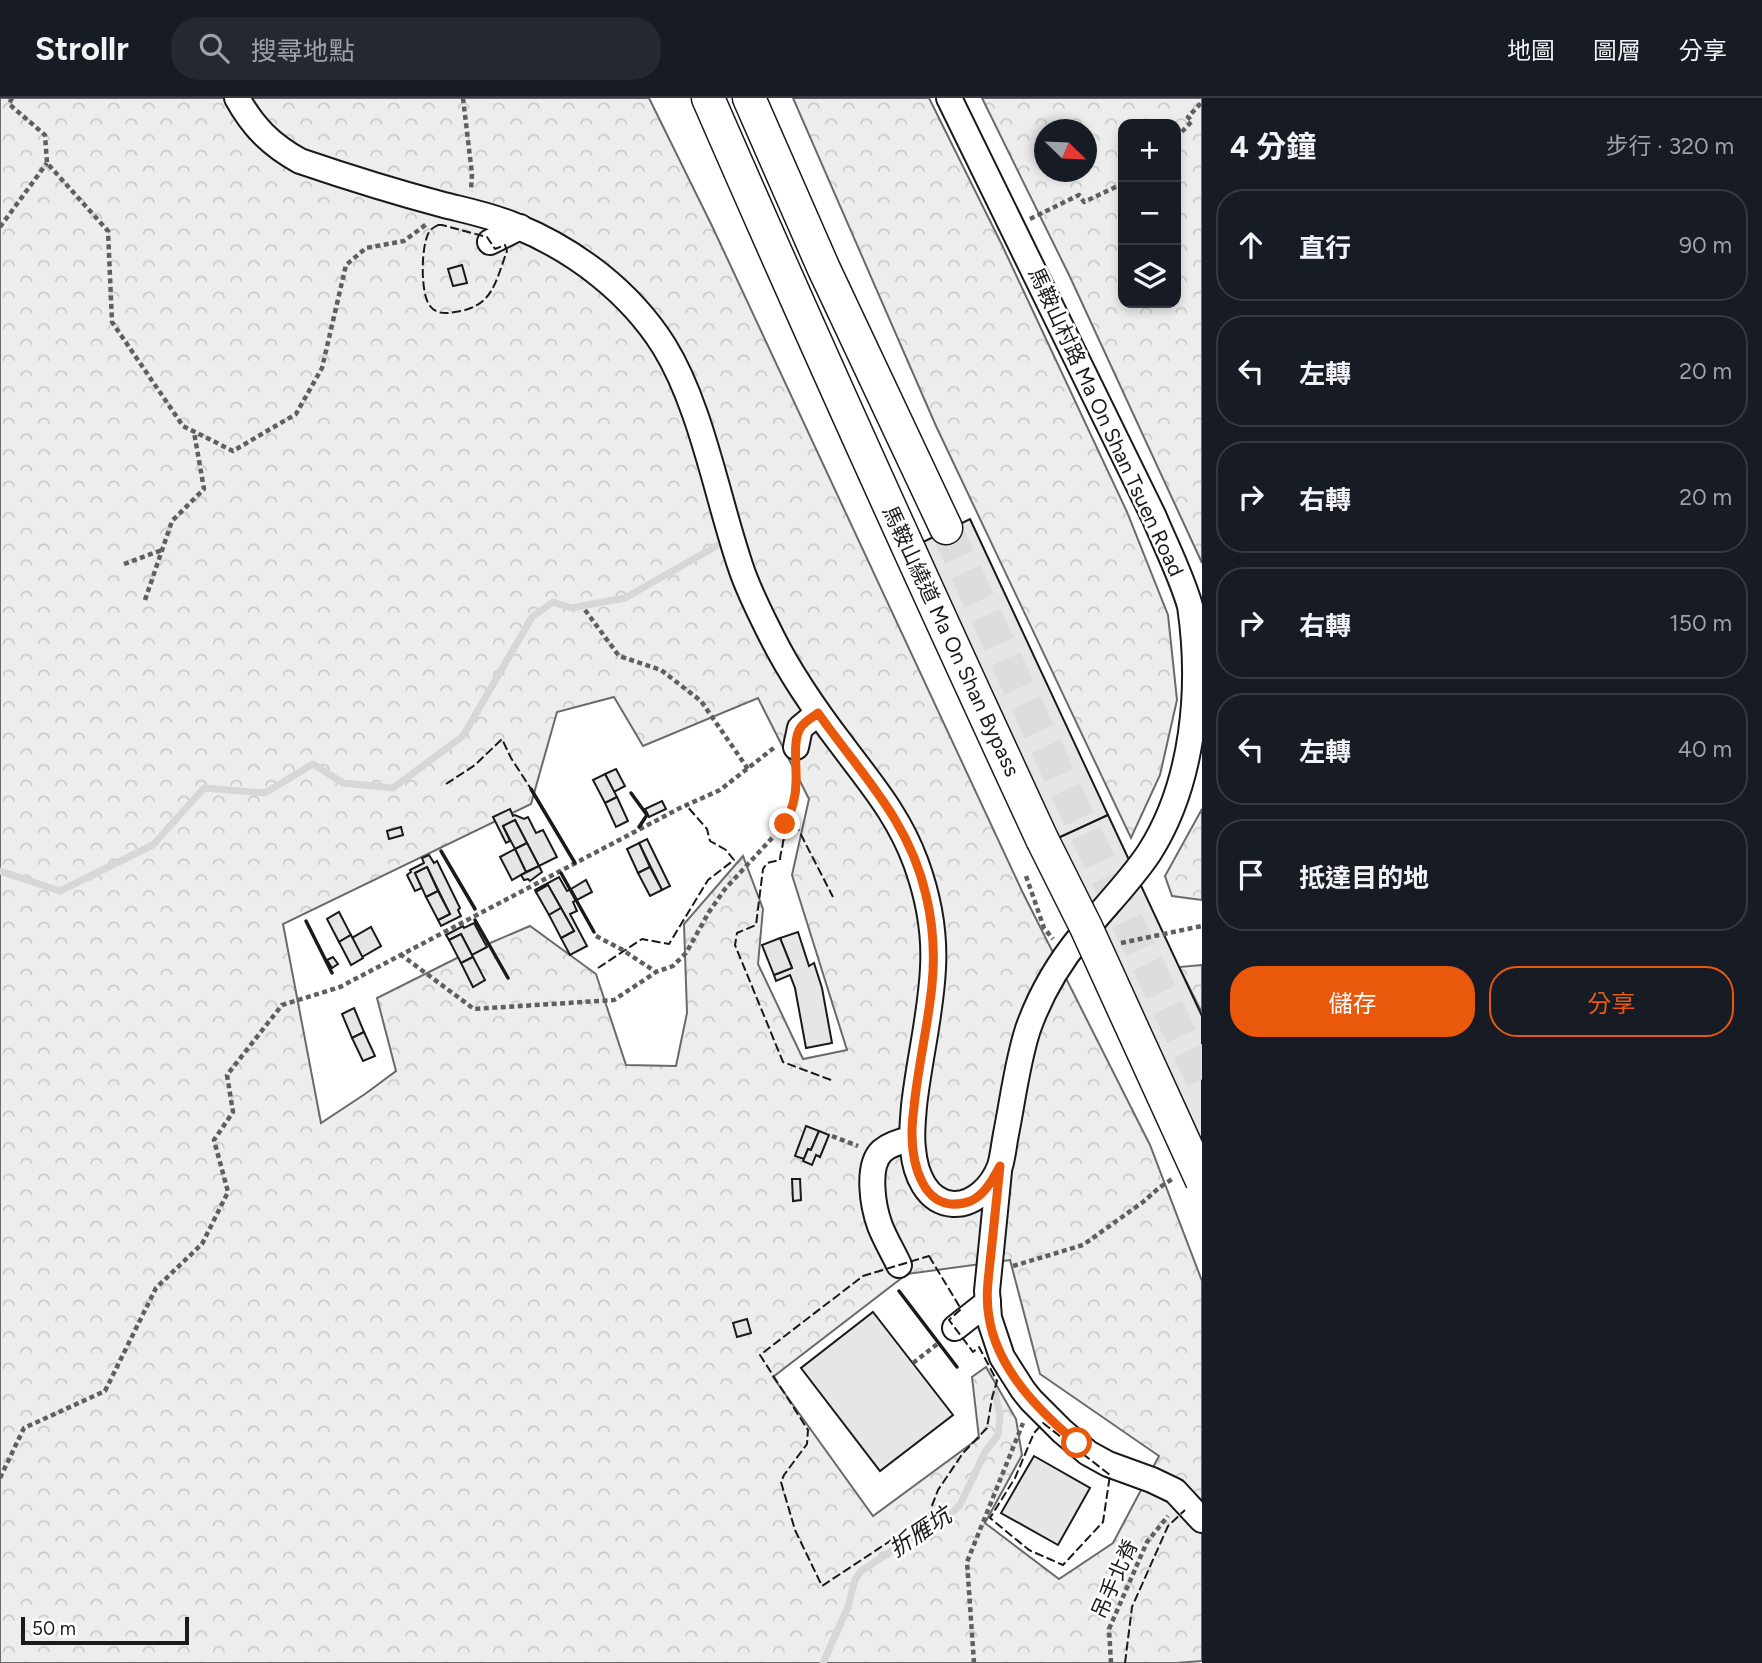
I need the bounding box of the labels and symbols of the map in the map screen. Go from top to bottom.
north arrow [1034,119,1097,182]
street label: 馬鞍山村路 Ma On Shan Tsuen Road [1024,263,1189,580]
street label: 馬鞍山繞道 Ma On Shan Bypass [878,501,1025,780]
route end [769,808,800,839]
route start [1061,1427,1092,1458]
water label: 折雁坑 [884,1499,959,1563]
street label: 吊手北脊 [1086,1535,1143,1622]
scale bar [21,1614,189,1646]

